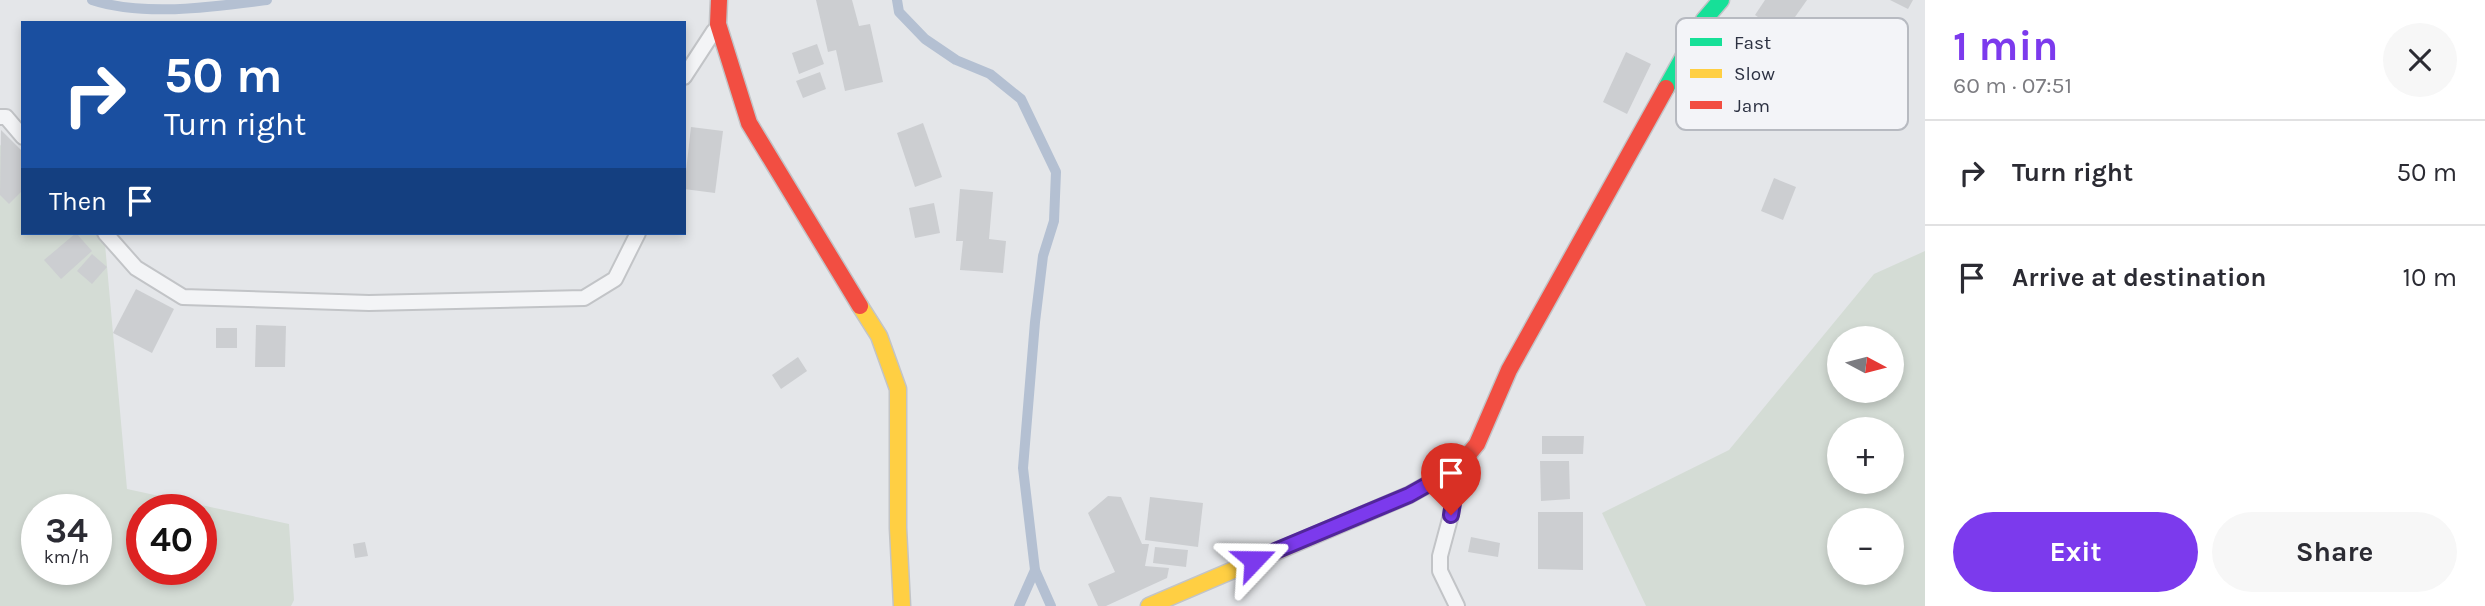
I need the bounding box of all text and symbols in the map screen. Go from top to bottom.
legend [1676,18,1908,130]
text: 1 min [1953,21,2058,71]
button: close [2383,23,2457,97]
text: Fast [1734,32,1771,54]
text: 50 m [164,47,282,104]
icon: right [49,49,140,140]
text: Slow [1734,63,1775,85]
text: 60 m · 07:51 [1953,72,2072,99]
text: Jam [1734,95,1770,117]
text: Turn right [164,106,306,143]
icon: right [1953,154,1991,192]
text: Turn right [2012,157,2133,188]
text: 50 m [2396,157,2457,188]
icon: arrive [121,182,159,220]
text: Then [49,186,107,217]
icon: arrive [1953,259,1991,297]
text: Arrive at destination [2012,262,2266,293]
text: 10 m [2402,262,2457,293]
north arrow [1827,326,1904,402]
map controls [1827,326,1904,585]
button: + [1827,417,1904,494]
pin [1421,443,1481,515]
icon: arrive [1432,454,1470,492]
speed limit sign: 40 [126,494,217,585]
button: − [1827,508,1904,585]
text: 34 [45,510,88,551]
button: Exit [1953,512,2198,592]
button: Share [2212,512,2457,592]
position arrow [1217,523,1291,597]
text: km/h [44,546,89,568]

